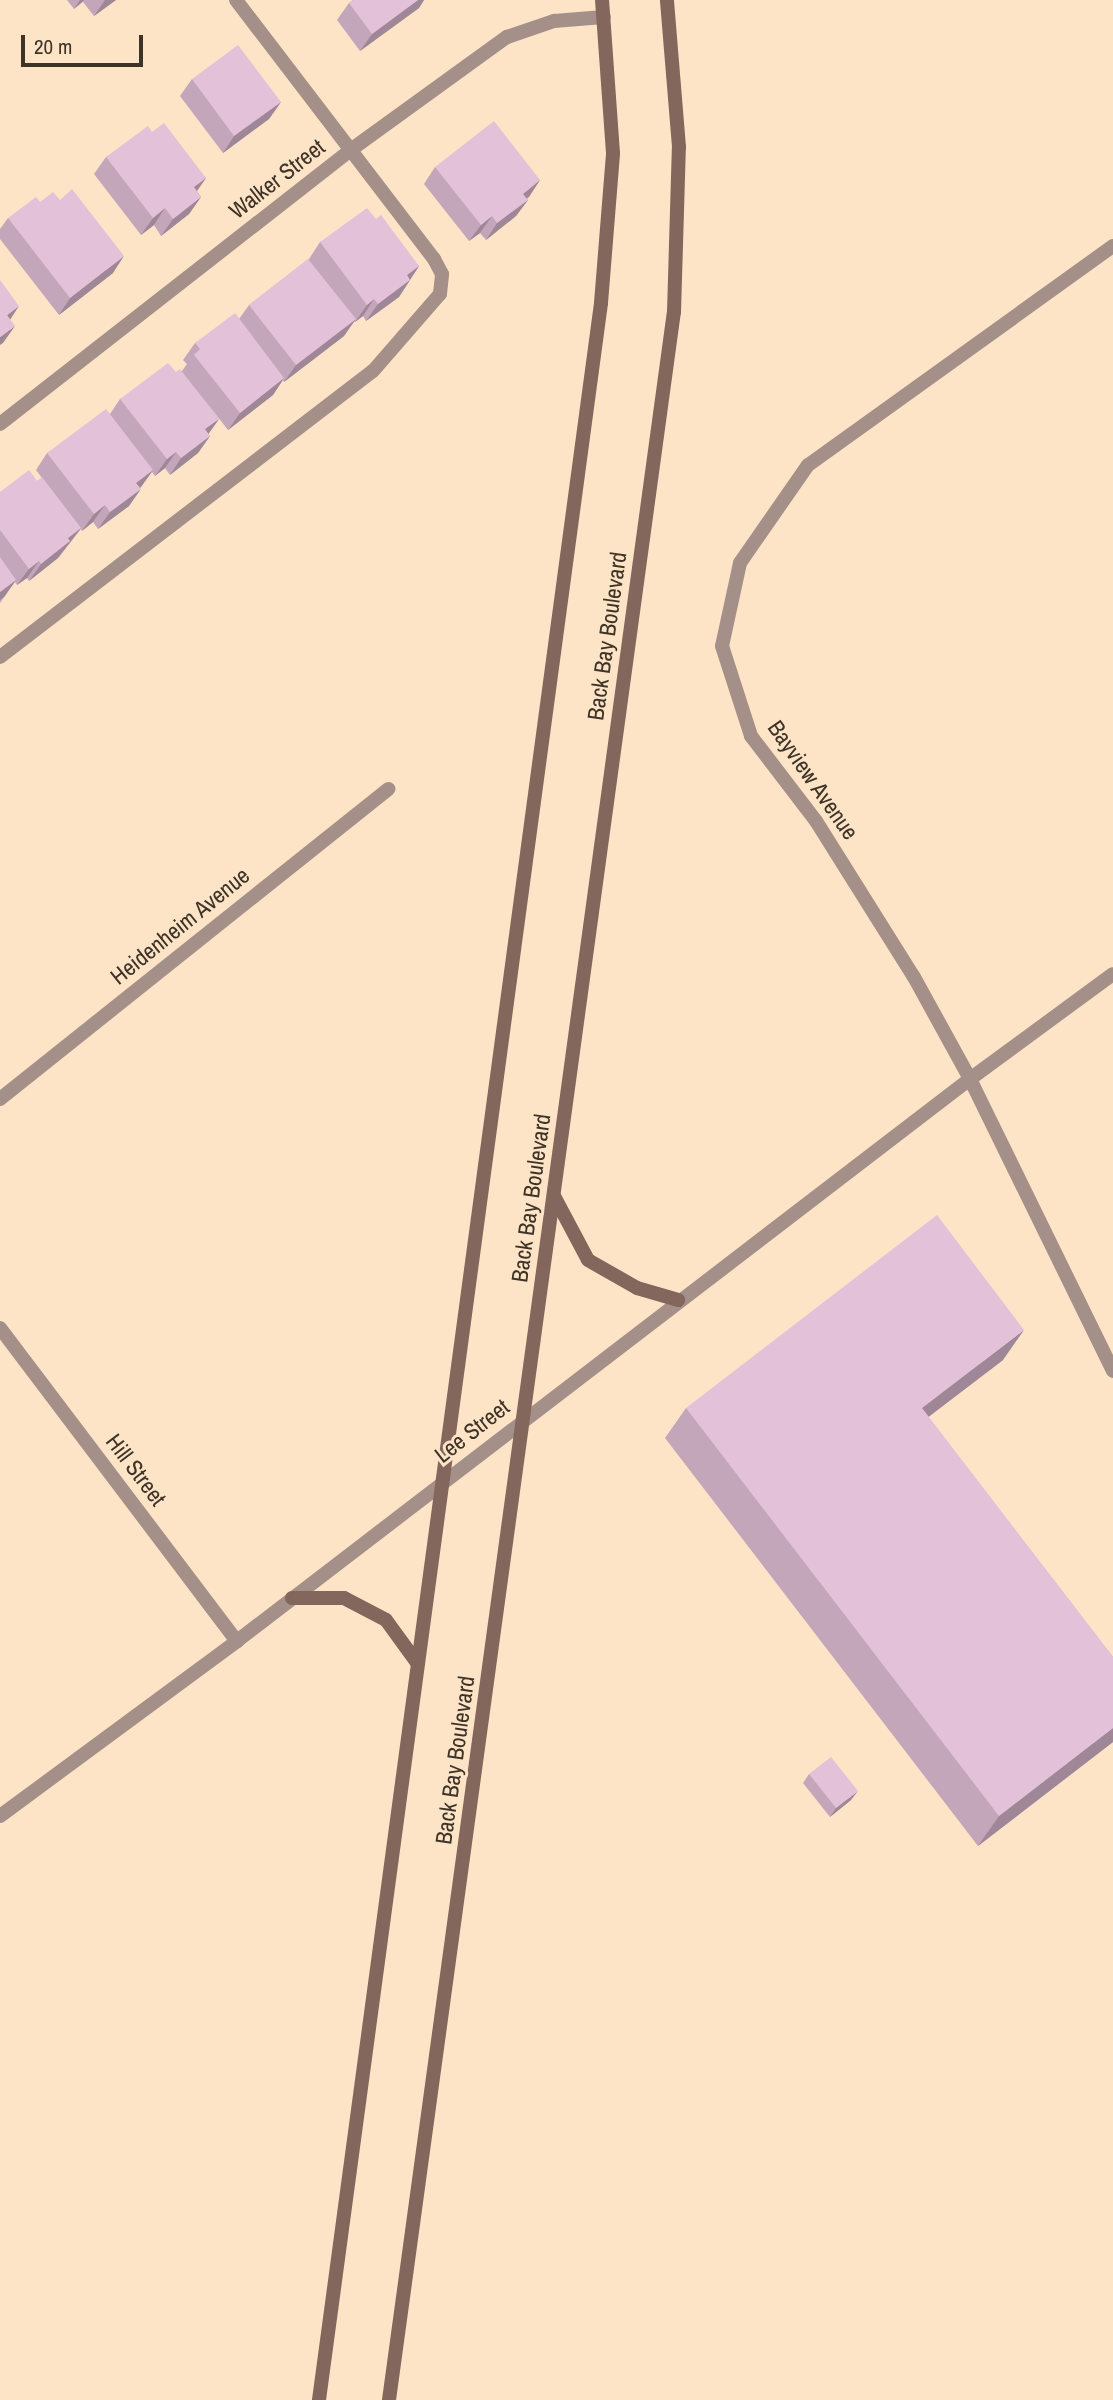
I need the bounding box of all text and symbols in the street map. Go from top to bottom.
scale bar [24,21,147,65]
text: 20 m [34,32,72,61]
street label: Walker Street [224,133,330,225]
street label: Back Bay Boulevard [582,550,632,722]
street label: Bayview Avenue [761,715,865,845]
street label: Heidenheim Avenue [105,861,255,991]
street label: Back Bay Boulevard [506,1112,556,1284]
street label: Lee Street [429,1393,515,1469]
street label: Hill Street [100,1429,172,1511]
street label: Back Bay Boulevard [430,1674,480,1846]

